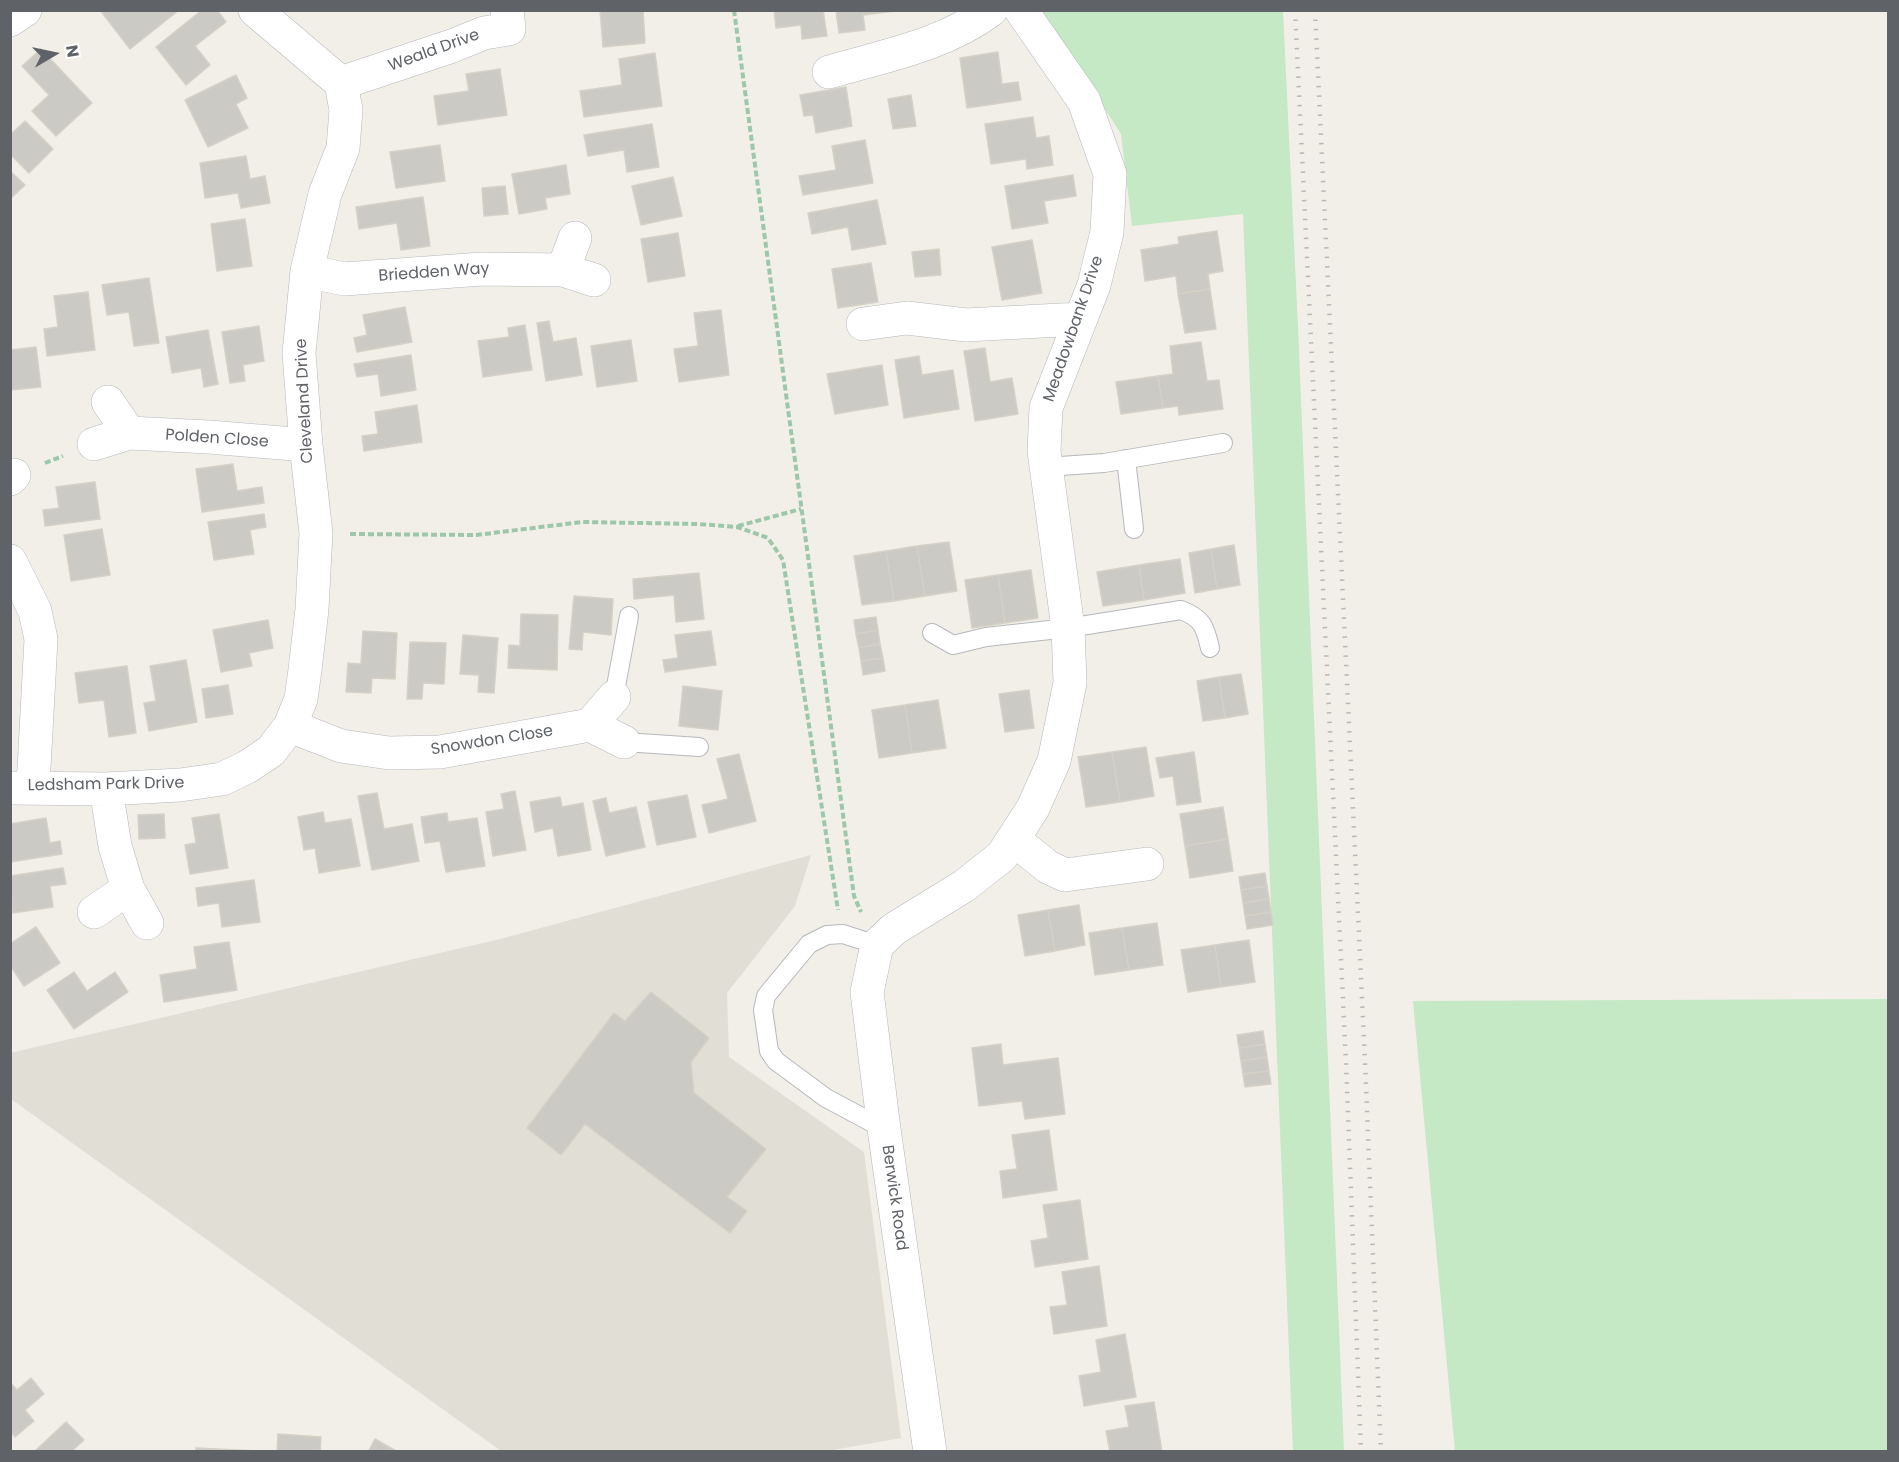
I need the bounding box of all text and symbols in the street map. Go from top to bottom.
north arrow [24,24,84,84]
street label: Weald Drive [386,26,482,76]
text: N [60,43,85,59]
street label: Meadowbank Drive [1040,253,1108,405]
street label: Briedden Way [378,260,490,286]
street label: Cleveland Drive [292,338,318,464]
street label: Polden Close [165,426,269,452]
street label: Snowdon Close [430,722,554,760]
street label: Ledsham Park Drive [28,774,184,796]
street label: Berwick Road [877,1144,911,1252]

